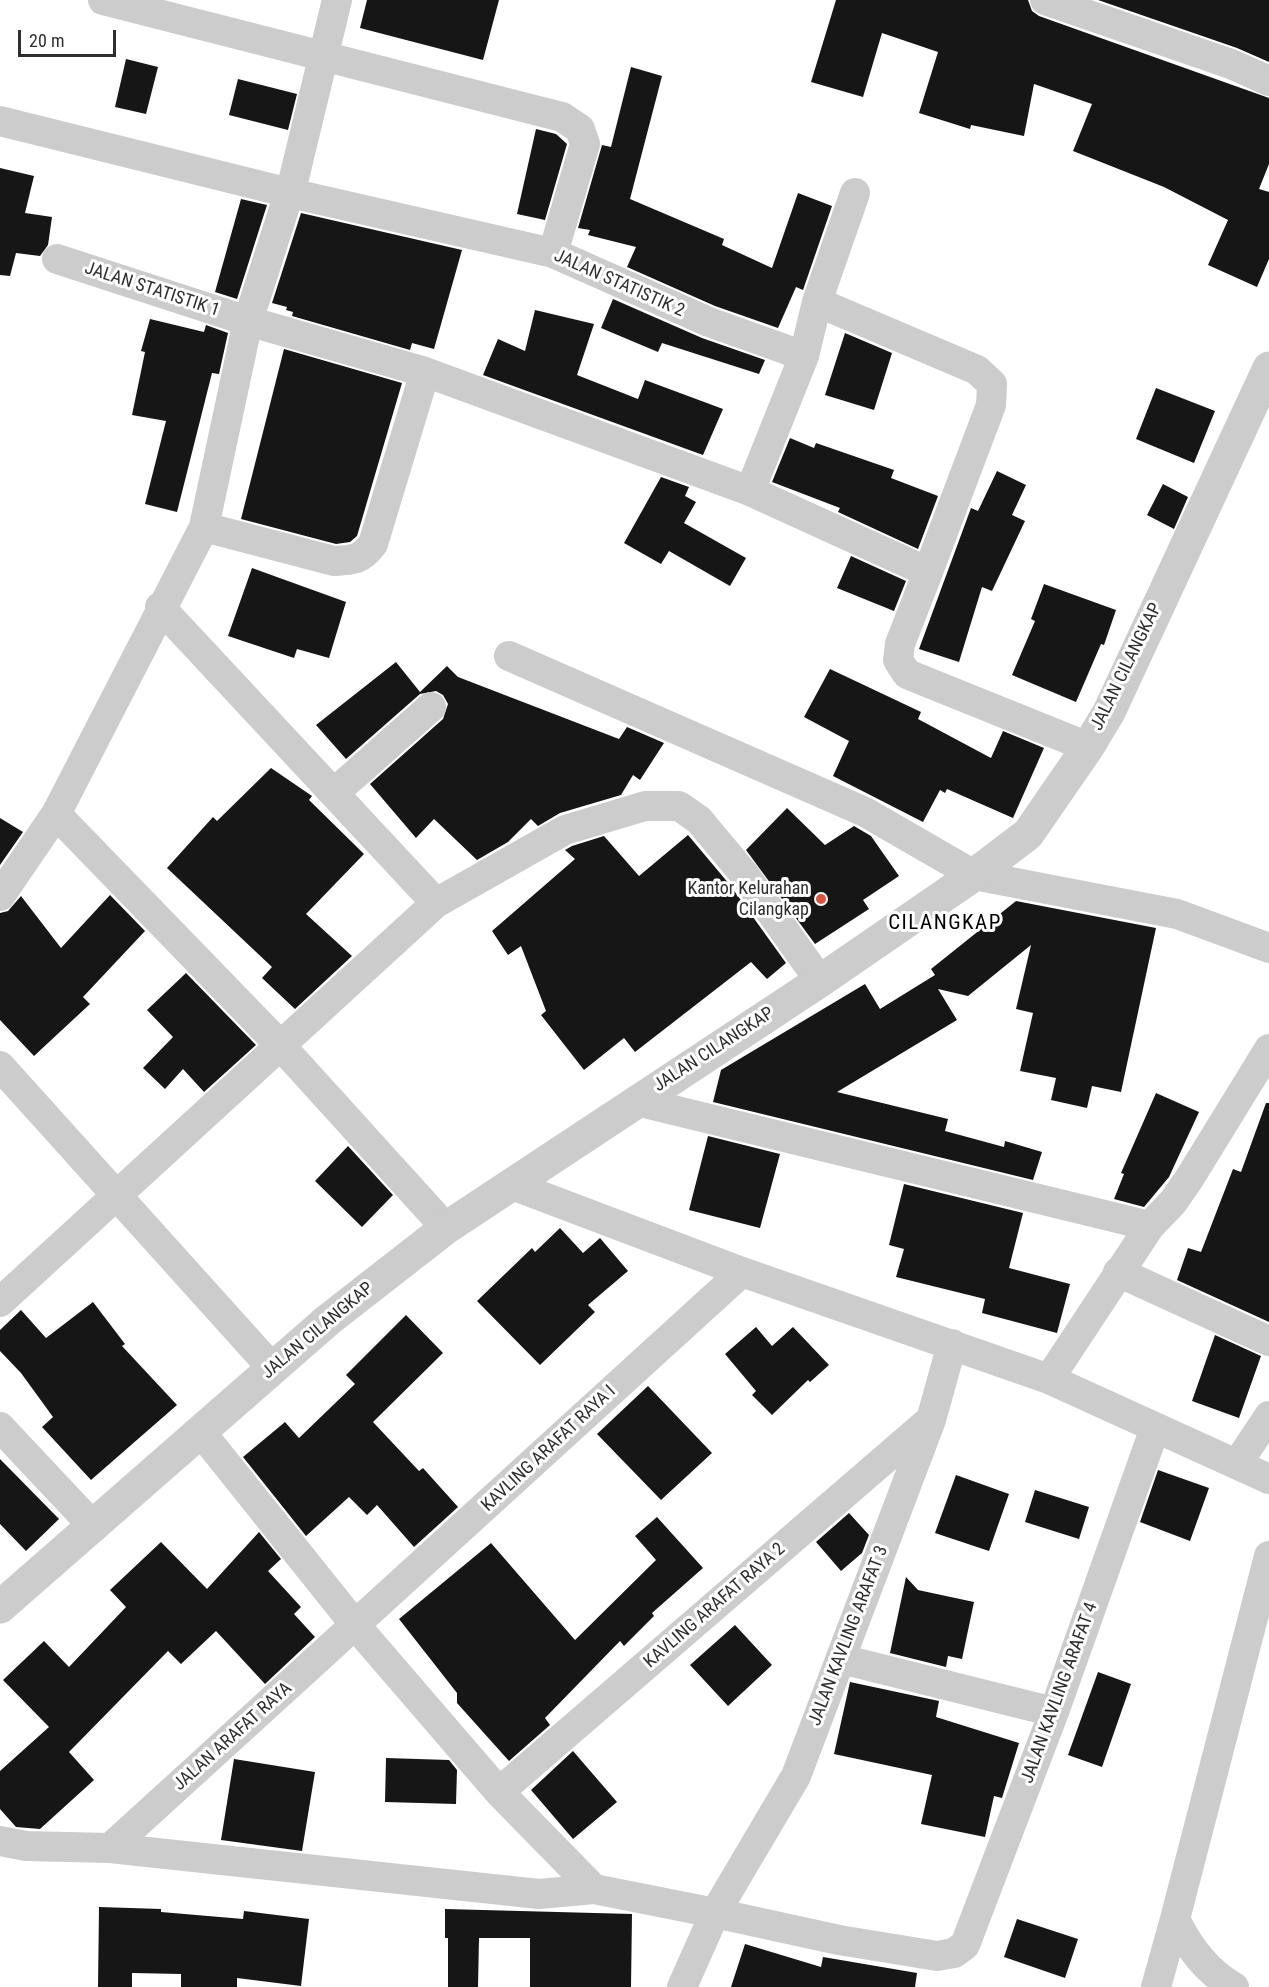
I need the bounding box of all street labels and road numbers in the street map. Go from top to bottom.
street label: JALAN STATISTIK 2 [550,246,688,322]
street label: JALAN STATISTIK 1 [82,258,222,322]
street label: JALAN CILANGKAP [1087,600,1167,734]
street label: JALAN CILANGKAP [650,1003,778,1097]
street label: JALAN CILANGKAP [258,1278,378,1384]
street label: KAVLING ARAFAT RAYA I [477,1381,621,1517]
street label: KAVLING ARAFAT RAYA 2 [640,1539,790,1673]
street label: JALAN KAVLING ARAFAT 3 [805,1543,893,1729]
street label: JALAN KAVLING ARAFAT 4 [1017,1600,1103,1786]
street label: JALAN ARAFAT RAYA [169,1678,297,1796]

